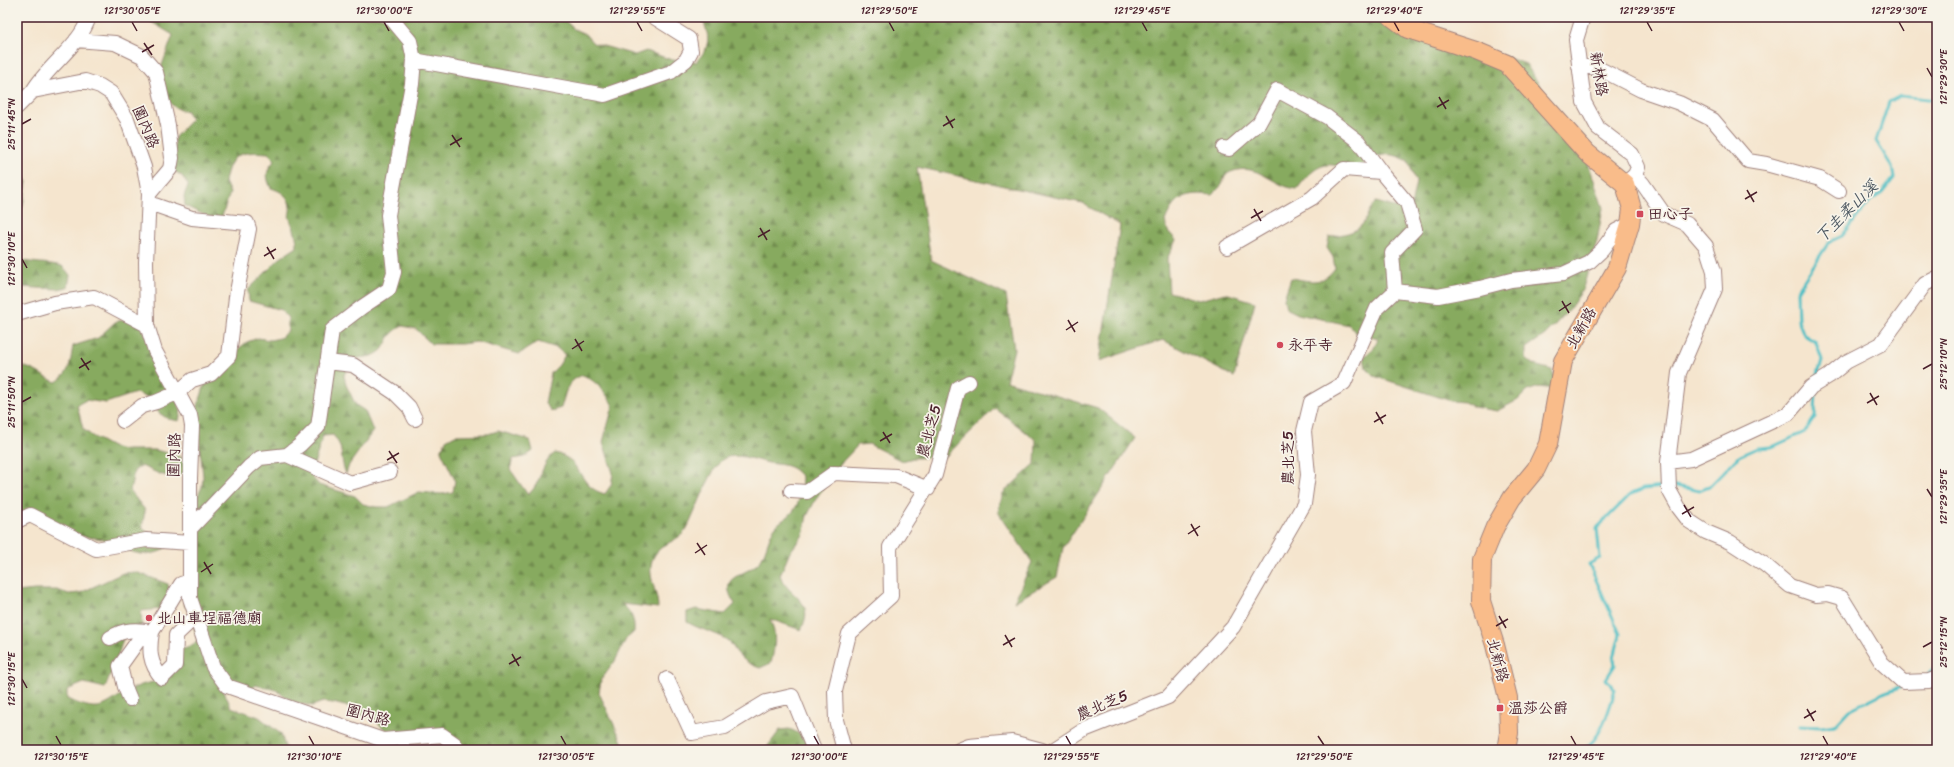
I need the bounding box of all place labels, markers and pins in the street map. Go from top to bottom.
place label: 田心子 [1648,201,1693,227]
marker: 田心子 [1635,209,1645,219]
place label: 永平寺 [1288,332,1333,358]
marker: 永平寺 [1275,340,1285,350]
place label: 北山車埕福德廟 [157,605,262,631]
marker: 北山車埕福德廟 [144,613,154,623]
place label: 溫莎公爵 [1508,695,1568,721]
marker: 溫莎公爵 [1495,703,1505,713]

